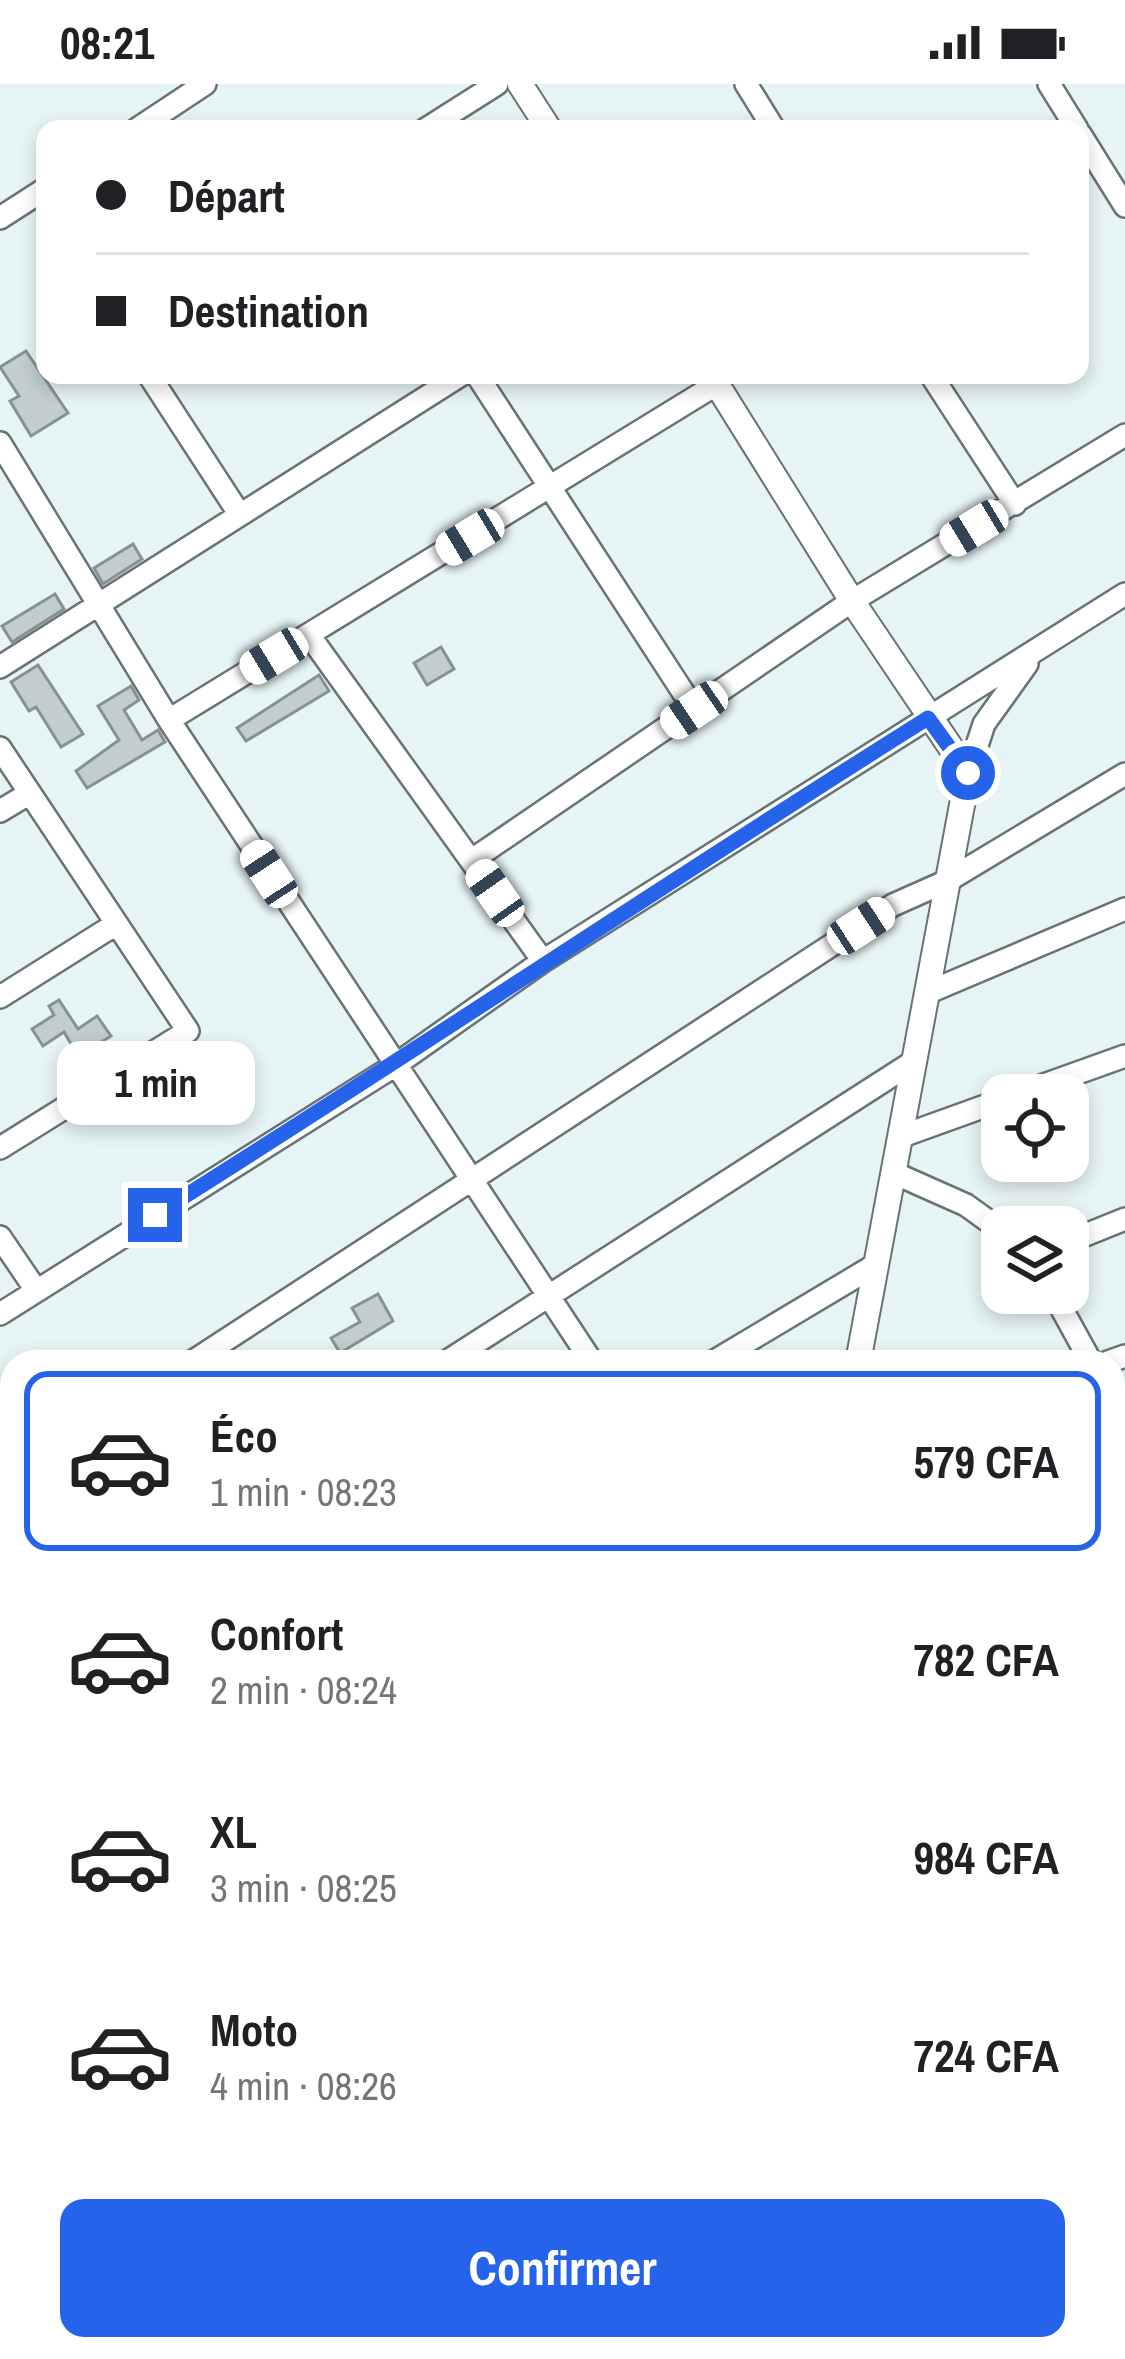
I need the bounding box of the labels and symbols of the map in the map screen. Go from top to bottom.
car [934,494,1014,562]
car [430,503,510,571]
car [234,622,314,690]
car [654,675,734,745]
route start [941,746,995,800]
car [234,834,304,914]
car [460,853,530,933]
car [821,891,901,961]
callout: 1 min [56,1041,254,1125]
route end [128,1188,182,1242]

